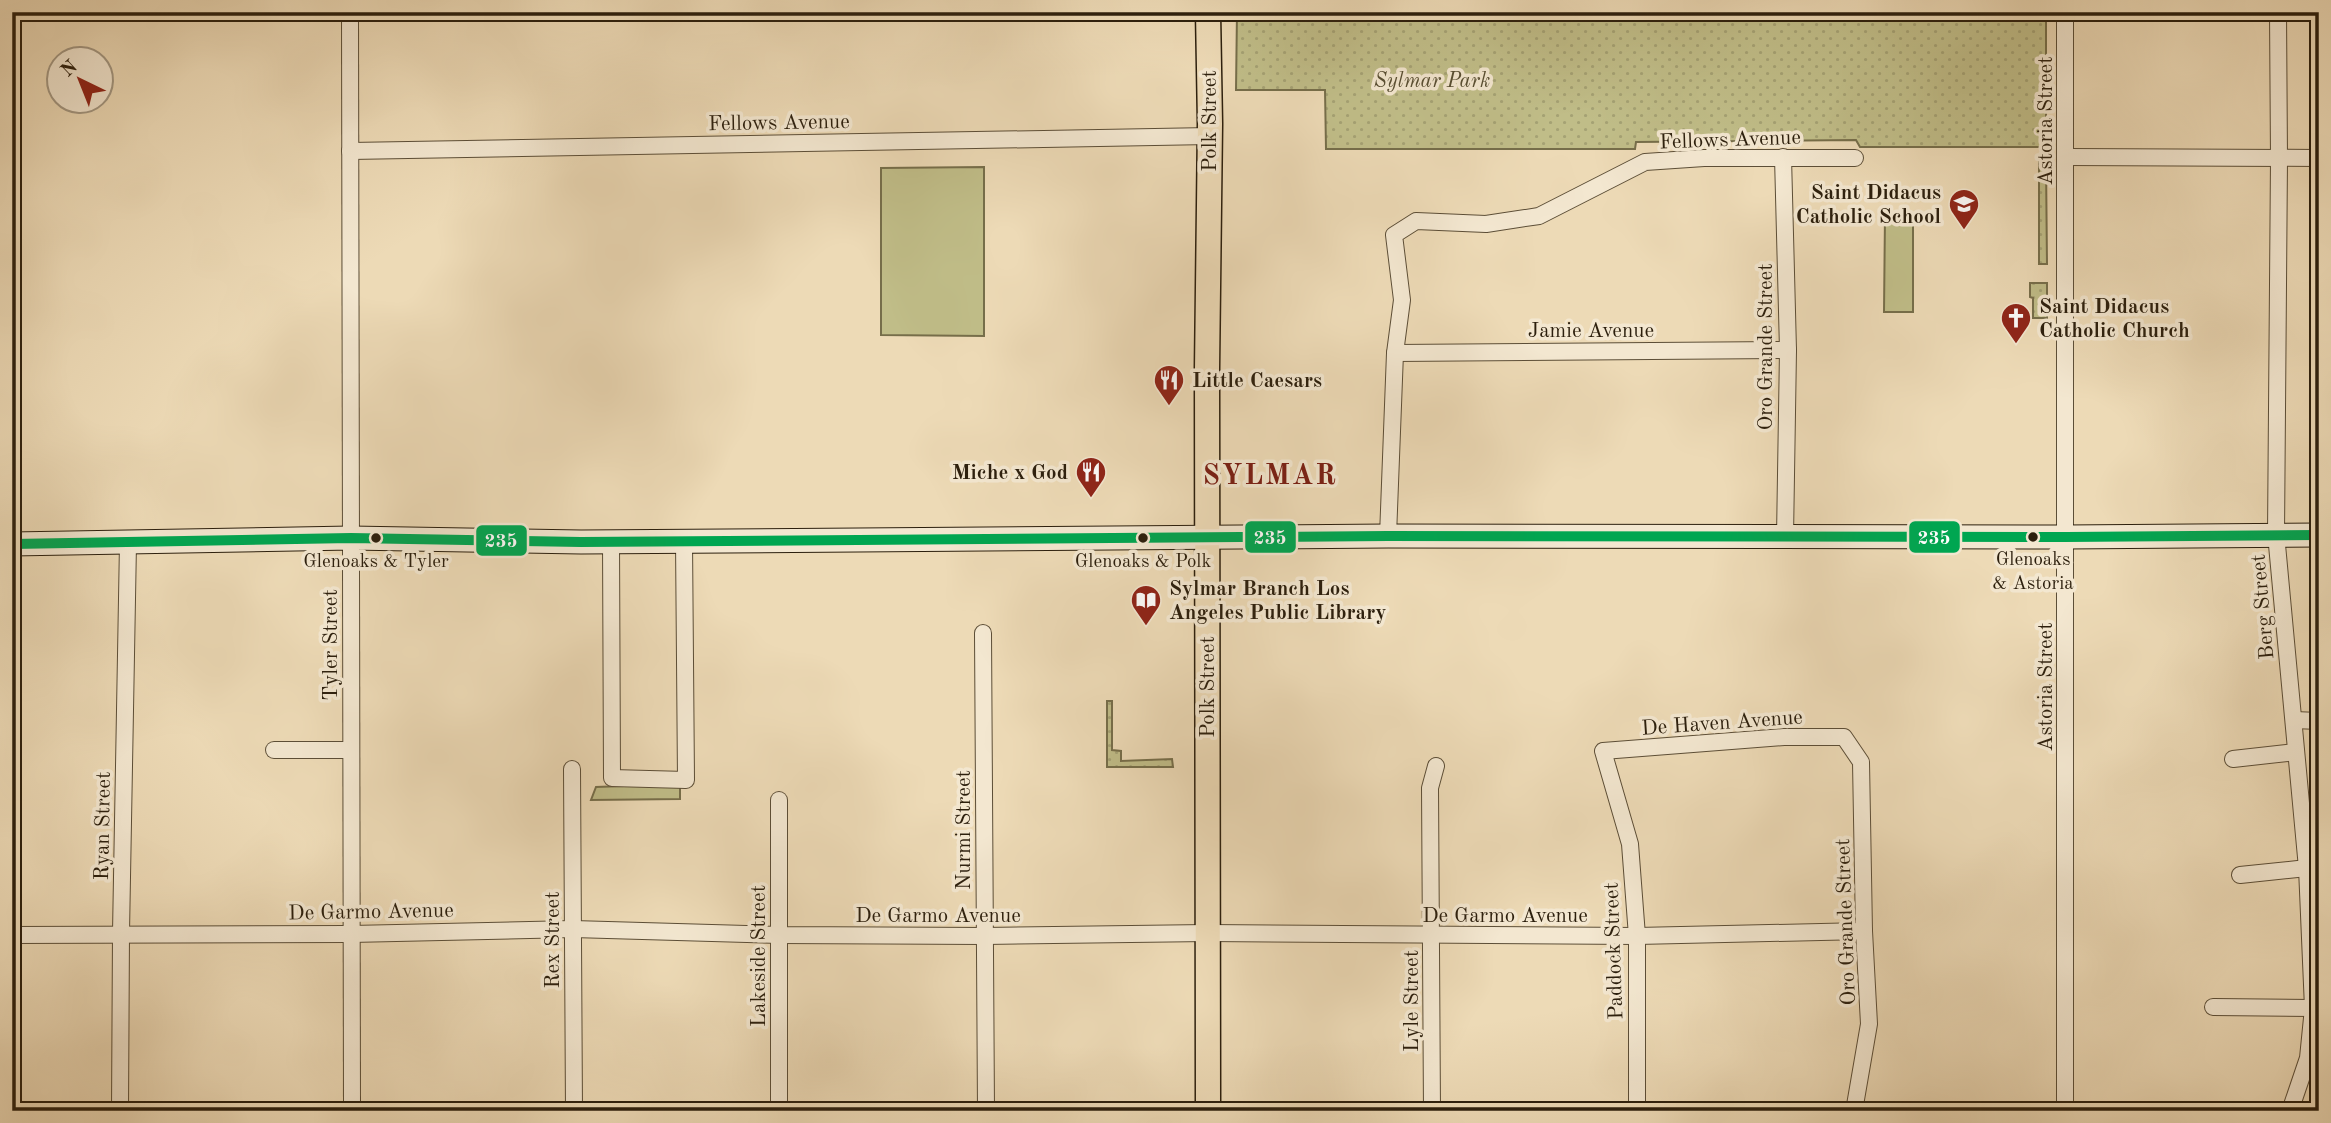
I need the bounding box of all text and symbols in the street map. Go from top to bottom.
north arrow [46,46,116,116]
street label: Astoria Street [2036,56,2057,186]
text: N [58,57,82,81]
street label: Polk Street [1200,70,1221,172]
park label: Sylmar Park [1374,71,1490,92]
street label: Fellows Avenue [708,112,850,135]
street label: Fellows Avenue [1659,128,1801,153]
place label: Saint Didacus Catholic School [1796,183,1941,228]
school or university icon: Saint Didacus Catholic School [1947,187,1981,231]
street label: Oro Grande Street [1756,263,1777,431]
place label: Saint Didacus Catholic Church [2039,297,2190,342]
church icon: Saint Didacus Catholic Church [1999,301,2033,345]
street label: Jamie Avenue [1528,321,1654,342]
restaurant icon: Little Caesars [1152,363,1186,407]
place label: Little Caesars [1192,371,1322,392]
restaurant icon: Miche x God [1074,455,1108,499]
place label: Miche x God [952,463,1068,484]
district label: SYLMAR [1202,463,1338,491]
line badge: 235 [1244,520,1297,554]
line badge: 235 [1908,520,1961,554]
line badge: 235 [475,524,528,557]
text: 235 [1253,530,1287,549]
text: 235 [1917,530,1951,549]
marker: Glenoaks & Astoria [2026,530,2040,544]
marker: Glenoaks & Tyler [369,531,383,545]
marker: Glenoaks & Polk [1136,531,1150,545]
text: 235 [484,533,518,552]
place label: Glenoaks & Astoria [1992,551,2074,594]
place label: Glenoaks & Tyler [303,553,449,572]
place label: Glenoaks & Polk [1075,553,1211,572]
street label: Berg Street [2248,553,2279,660]
place label: Sylmar Branch Los Angeles Public Library [1169,579,1386,624]
library icon: Sylmar Branch Los Angeles Public Library [1129,583,1163,627]
street label: Tyler Street [321,589,342,701]
street label: Astoria Street [2036,622,2057,752]
street label: Polk Street [1198,636,1219,738]
street label: De Haven Avenue [1641,707,1804,740]
street label: Nurmi Street [954,770,975,890]
street label: Ryan Street [92,771,115,881]
street label: Oro Grande Street [1833,838,1860,1006]
street label: Paddock Street [1602,882,1627,1020]
street label: Lakeside Street [749,885,770,1027]
street label: Rex Street [543,891,564,989]
street label: De Garmo Avenue [288,901,454,924]
street label: De Garmo Avenue [855,906,1021,927]
street label: De Garmo Avenue [1422,906,1588,927]
street label: Lyle Street [1402,950,1423,1052]

